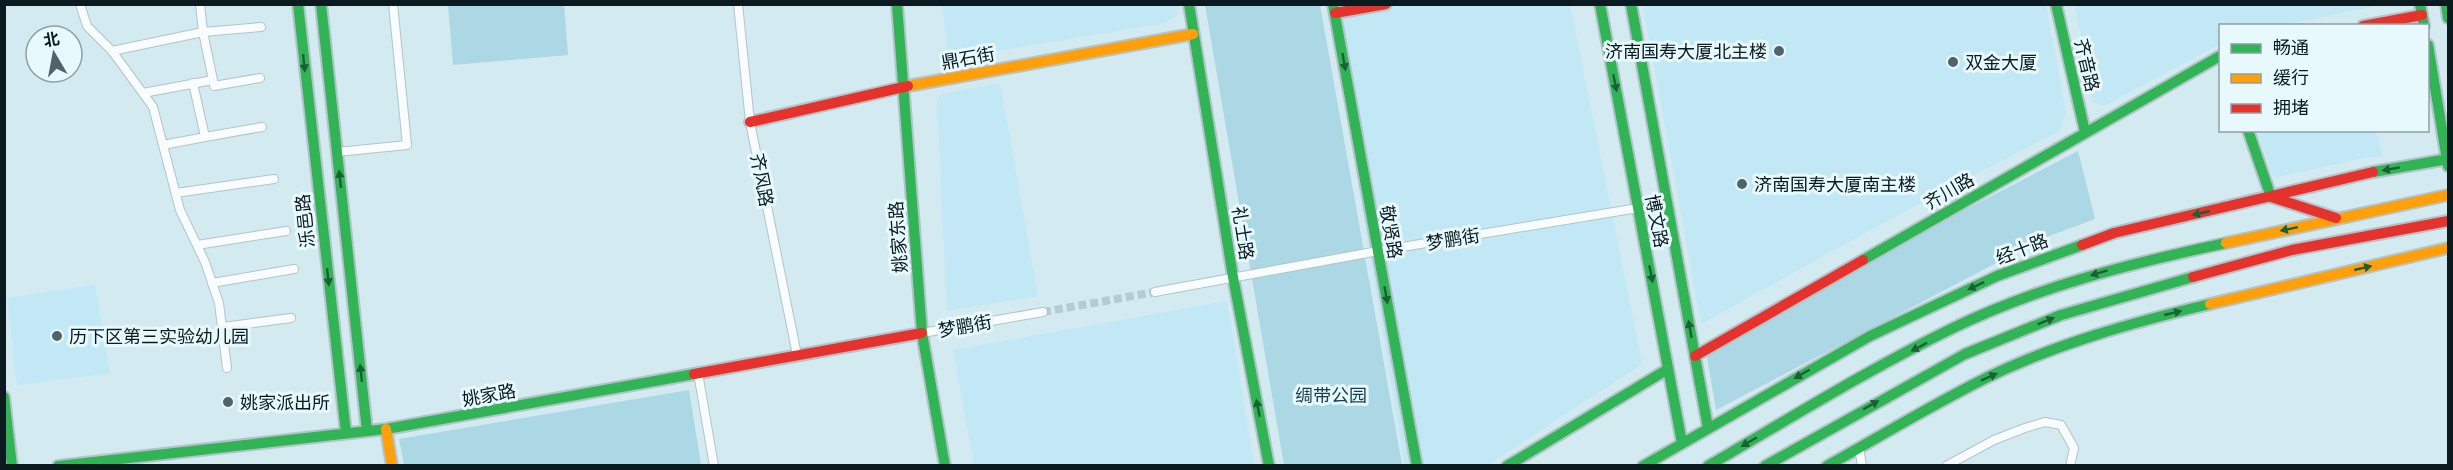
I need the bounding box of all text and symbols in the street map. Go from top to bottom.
north arrow [24,24,84,84]
legend [2219,24,2429,132]
text: 北 [42,28,61,51]
street label: 齐音路 [2070,36,2104,94]
text: 畅通 [2273,36,2309,59]
place label: 济南国寿大厦北主楼 [1605,40,1767,63]
street label: 鼎石街 [939,42,997,74]
marker: 济南国寿大厦北主楼 [1772,44,1786,58]
place label: 双金大厦 [1965,51,2037,74]
one-way arrow [300,53,309,72]
one-way arrow [1339,53,1348,72]
marker: 双金大厦 [1946,55,1960,69]
text: 缓行 [2273,66,2309,89]
one-way arrow [1611,73,1620,92]
text: 拥堵 [2273,96,2309,119]
street label: 齐风路 [746,151,778,209]
one-way arrow [2381,165,2400,174]
street label: 齐川路 [1920,168,1978,214]
one-way arrow [335,169,345,188]
place label: 济南国寿大厦南主楼 [1754,173,1916,196]
marker: 济南国寿大厦南主楼 [1735,177,1749,191]
street label: 博文路 [1641,192,1673,250]
street label: 泺邑路 [291,193,319,249]
street label: 姚家东路 [884,200,912,274]
street label: 敬贤路 [1375,203,1407,261]
street label: 礼士路 [1227,205,1259,261]
one-way arrow [2191,209,2210,218]
street label: 梦鹏街 [1425,223,1481,255]
one-way arrow [2279,225,2298,234]
street label: 经十路 [1993,229,2051,269]
one-way arrow [2353,263,2372,272]
one-way arrow [1647,265,1656,284]
one-way arrow [324,268,333,287]
one-way arrow [2090,269,2108,278]
one-way arrow [1968,281,1985,290]
one-way arrow [1382,286,1391,305]
one-way arrow [2164,307,2182,317]
street label: 梦鹏街 [936,310,994,342]
one-way arrow [2038,316,2056,326]
one-way arrow [1685,320,1694,339]
place label: 历下区第三实验幼儿园 [69,325,249,348]
marker: 历下区第三实验幼儿园 [50,329,64,343]
one-way arrow [1910,342,1927,352]
one-way arrow [356,363,366,382]
one-way arrow [1794,369,1811,379]
one-way arrow [1981,372,1999,382]
street label: 姚家路 [460,379,518,411]
park label: 绸带公园 [1295,384,1367,407]
place label: 姚家派出所 [240,391,330,414]
marker: 姚家派出所 [221,395,235,409]
one-way arrow [1253,398,1262,417]
one-way arrow [1863,400,1880,410]
one-way arrow [1740,437,1757,447]

